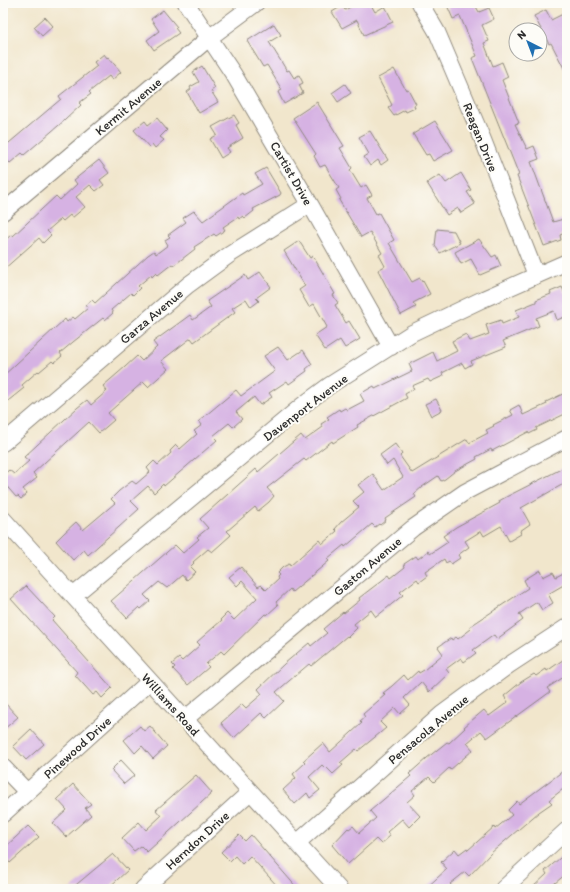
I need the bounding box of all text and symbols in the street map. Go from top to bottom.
north arrow [508,22,548,62]
text: N [515,28,529,42]
street label: Kermit Avenue [92,74,165,138]
street label: Reagan Drive [460,101,501,174]
street label: Cartist Drive [267,139,316,208]
street label: Garza Avenue [117,286,186,347]
street label: Davenport Avenue [260,371,351,444]
street label: Gaston Avenue [330,534,404,599]
street label: Williams Road [139,670,203,739]
street label: Pensacola Avenue [385,691,472,767]
street label: Pinewood Drive [40,713,114,782]
street label: Herndon Drive [162,808,232,873]

